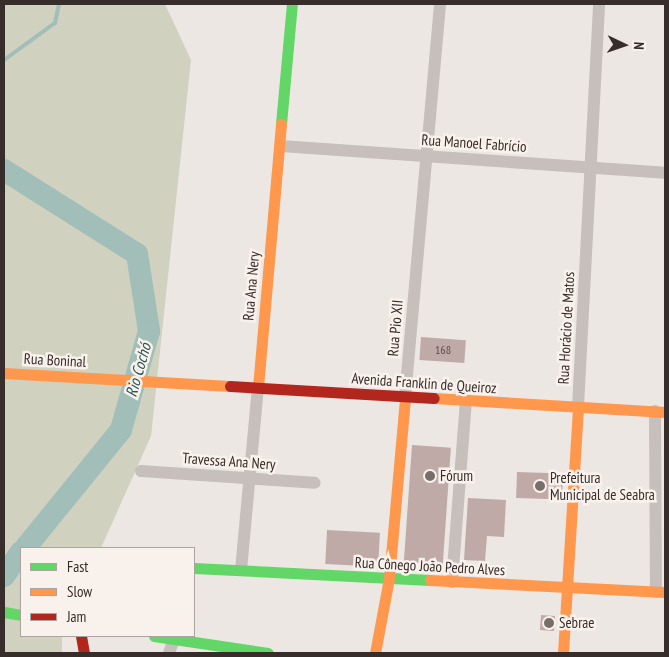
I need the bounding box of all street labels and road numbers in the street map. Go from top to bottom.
street label: Rua Manoel Fabrício [421,130,527,156]
street label: Rua Ana Nery [239,250,263,322]
street label: Rua Horácio de Matos [554,271,578,385]
street label: Rua Pio XII [384,299,406,357]
street label: Rua Boninal [23,349,87,371]
street label: Avenida Franklin de Queiroz [351,369,497,397]
street label: Travessa Ana Nery [182,449,276,473]
street label: Rua Cônego João Pedro Alves [354,553,506,579]

